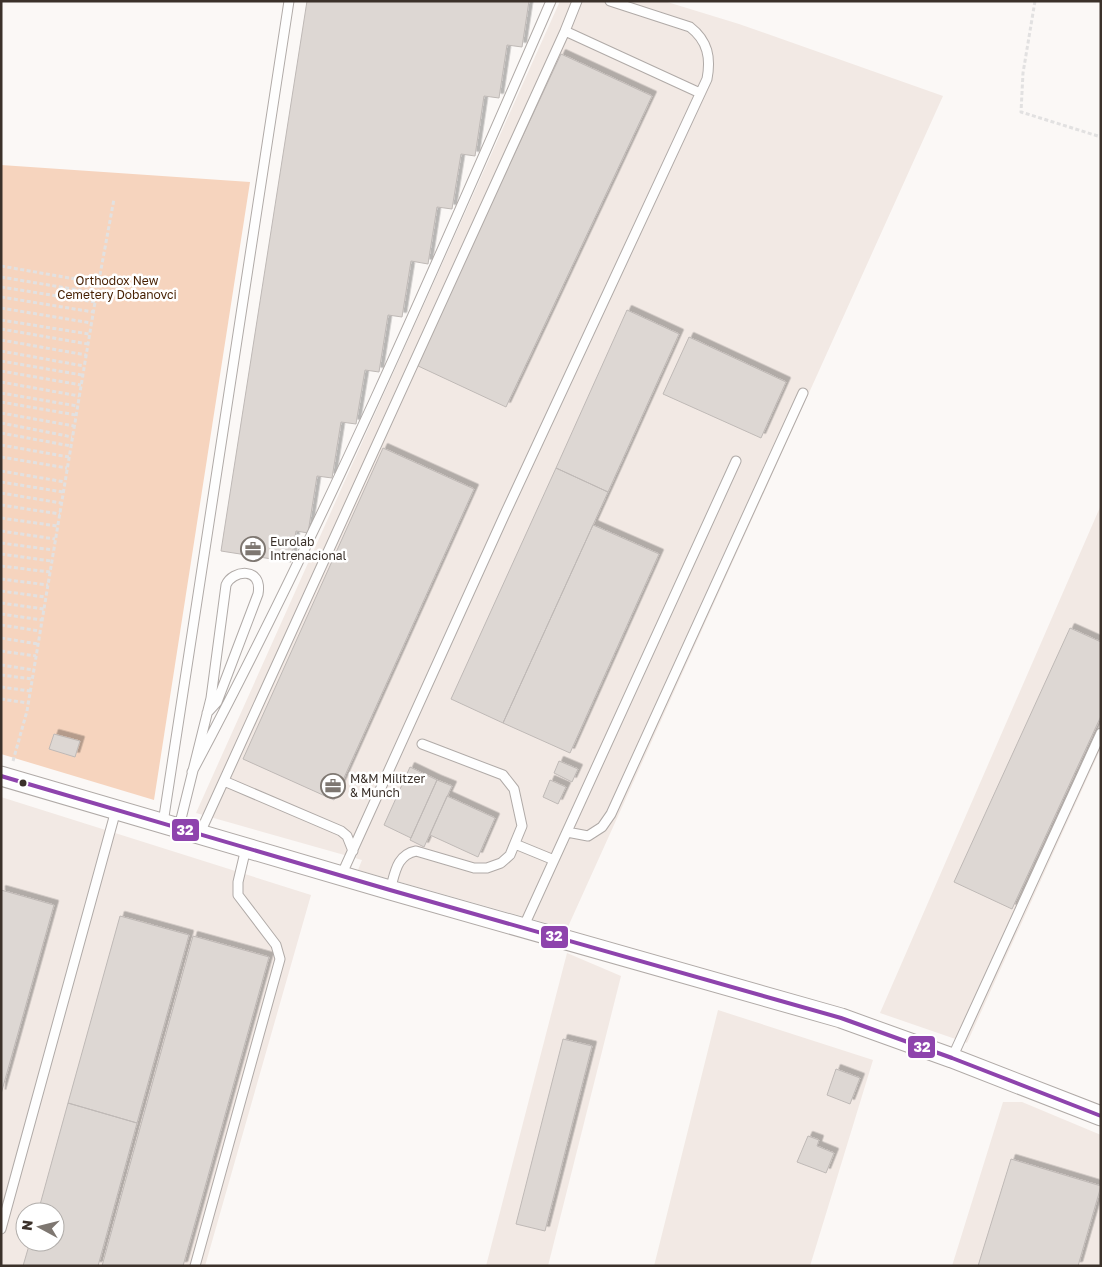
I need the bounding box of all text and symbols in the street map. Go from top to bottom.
park label: Orthodox New Cemetery Dobanovci [57,273,177,302]
place label: Eurolab Intrenacional [270,534,347,563]
office icon: Eurolab Intrenacional [240,536,266,562]
place label: M&M Militzer & Munch [350,771,425,800]
office icon: M&M Militzer & Munch [320,773,346,799]
unlabelled marker [18,778,28,788]
line badge: 32 [171,818,200,842]
text: 32 [176,821,194,838]
line badge: 32 [540,925,569,949]
text: 32 [545,927,563,944]
line badge: 32 [907,1035,936,1059]
text: 32 [913,1038,931,1055]
north arrow [15,1202,65,1252]
text: N [18,1219,36,1232]

